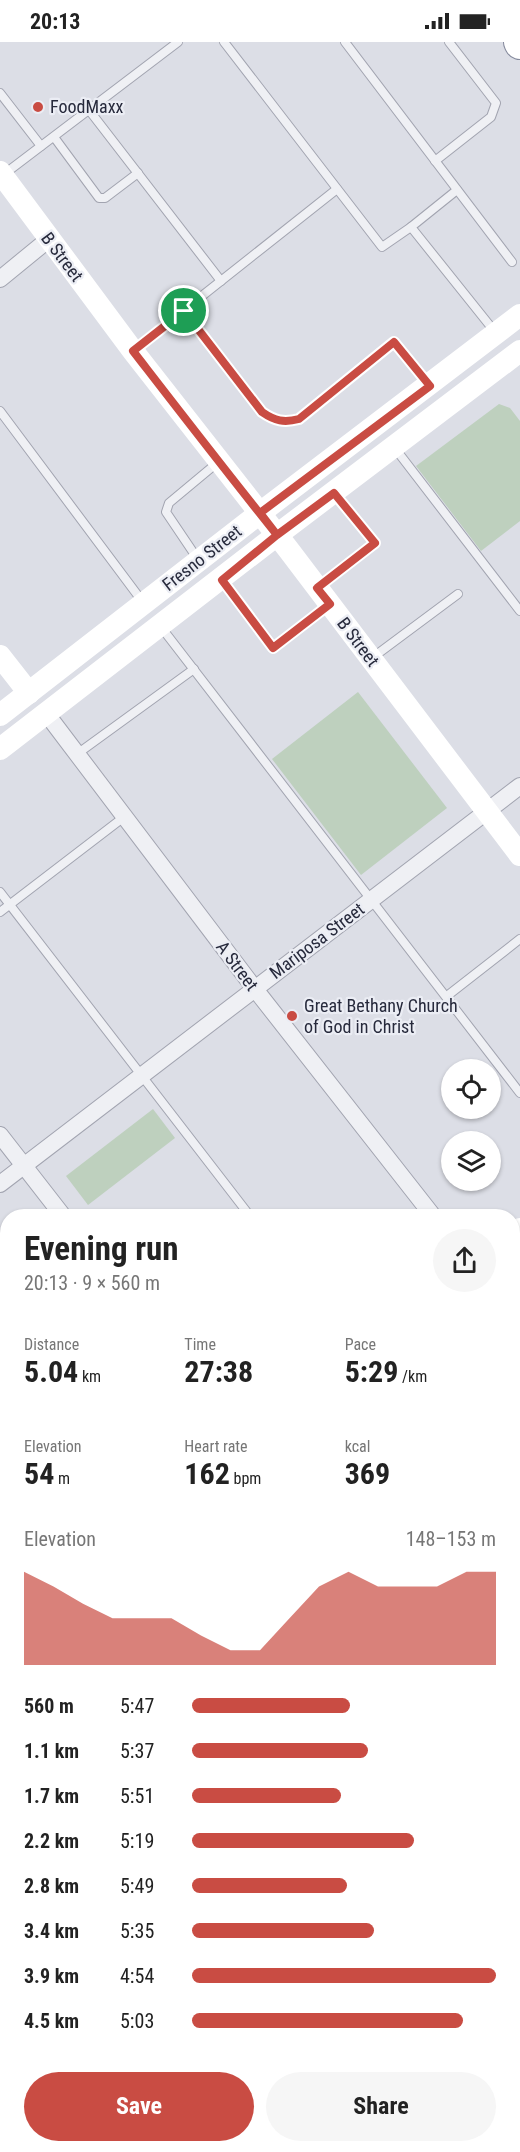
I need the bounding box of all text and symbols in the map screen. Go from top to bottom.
text: 20:13 [30,9,81,34]
place label: FoodMaxx [50,96,124,117]
marker: FoodMaxx [31,100,45,114]
street label: B Street [37,228,88,285]
pin [158,285,209,336]
icon: arrive [167,294,200,327]
street label: Fresno Street [158,520,245,595]
street label: B Street [333,613,384,670]
street label: Mariposa Street [265,898,368,983]
street label: A Street [212,937,263,995]
place label: Great Bethany Church of God in Christ [304,995,458,1037]
marker: Great Bethany Church of God in Christ [285,1009,299,1023]
map controls [441,1059,501,1191]
button: locate [441,1059,501,1119]
button: layers [441,1131,501,1191]
text: Evening run [24,1229,179,1268]
button: share [433,1229,496,1292]
text: 20:13 · 9 × 560 m [24,1271,160,1295]
text: Distance [24,1335,79,1354]
text: Time [184,1335,216,1354]
text: Pace [345,1335,376,1354]
text: 5.04 [24,1354,78,1389]
text: 27:38 [184,1354,253,1389]
text: 5:29 [345,1354,398,1389]
text: km [78,1367,101,1386]
text: /km [398,1367,427,1386]
text: Elevation [24,1437,82,1456]
text: Heart rate [184,1437,248,1456]
text: kcal [345,1437,370,1456]
text: 54 [24,1456,54,1491]
text: 162 [184,1456,230,1491]
text: 369 [345,1456,390,1491]
text: m [54,1469,70,1488]
text: bpm [230,1469,261,1488]
text: Elevation [24,1527,96,1551]
text: 148–153 m [406,1527,496,1551]
text: 560 m [24,1694,74,1718]
text: 5:47 [120,1694,154,1718]
text: 1.1 km [24,1739,79,1763]
text: 5:37 [120,1739,154,1763]
text: 1.7 km [24,1784,79,1808]
text: 5:51 [120,1784,154,1808]
text: 2.2 km [24,1829,79,1853]
text: 5:19 [120,1829,154,1853]
text: 2.8 km [24,1874,79,1898]
text: 5:49 [120,1874,154,1898]
text: 3.4 km [24,1919,79,1943]
text: 5:35 [120,1919,154,1943]
text: 3.9 km [24,1964,79,1988]
text: 4:54 [120,1964,154,1988]
text: 4.5 km [24,2009,79,2033]
text: 5:03 [120,2009,154,2033]
button: Save [24,2072,254,2141]
button: Share [266,2072,496,2141]

